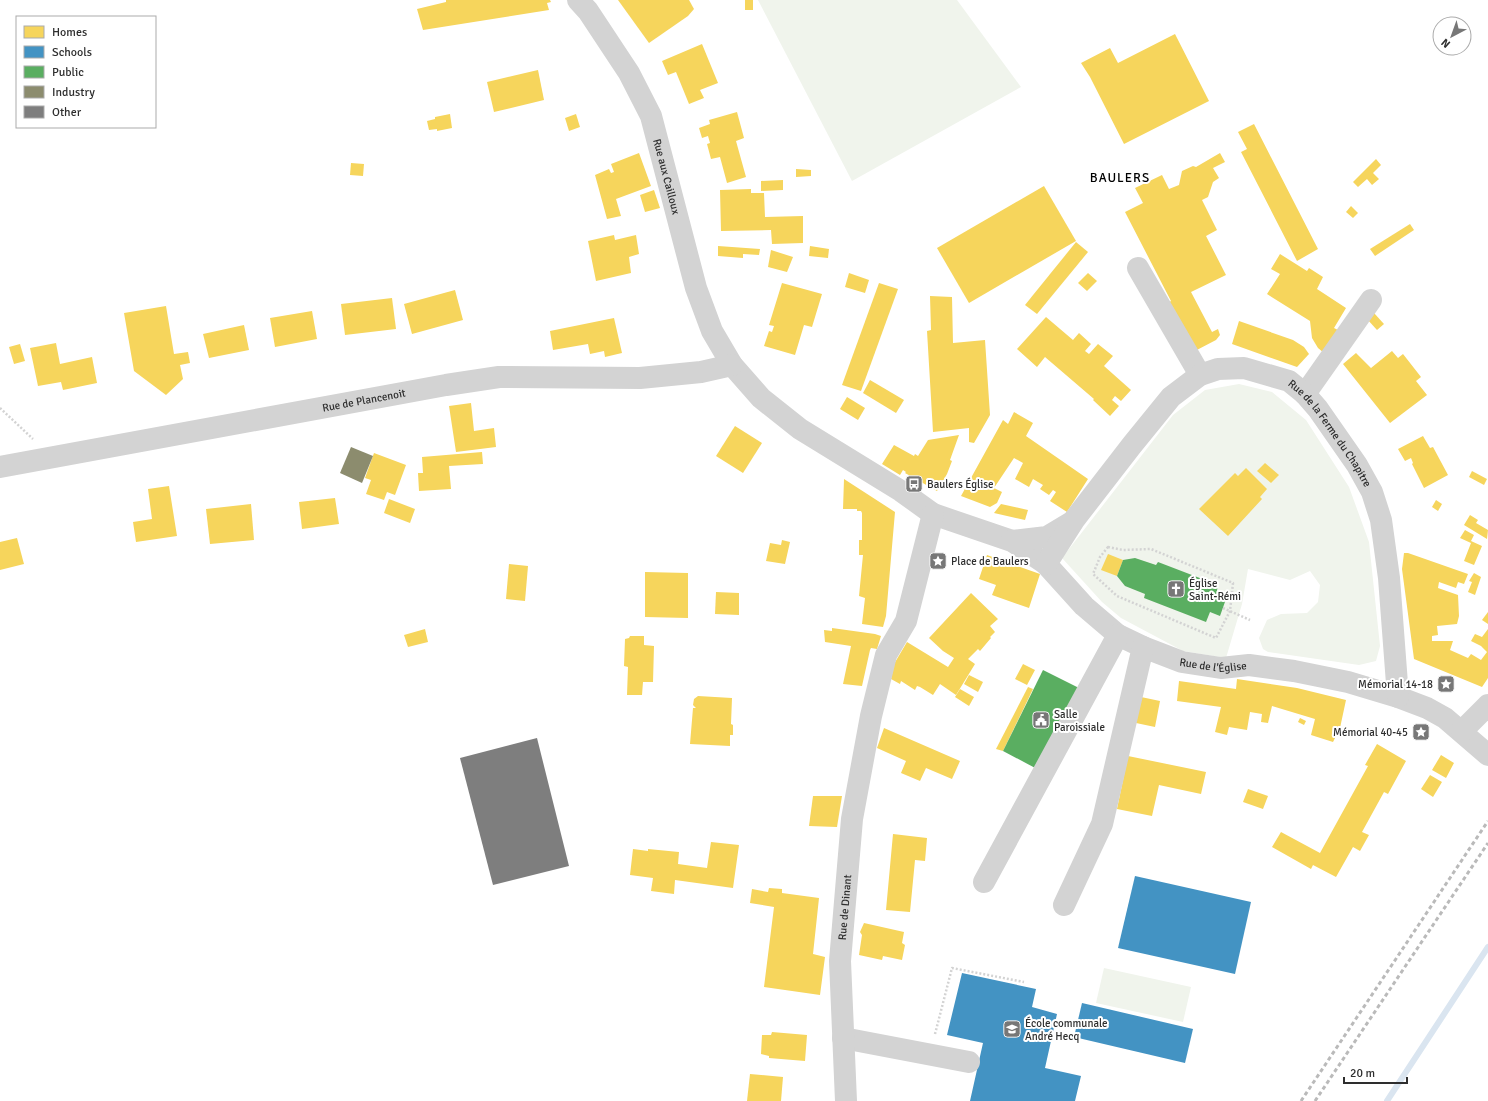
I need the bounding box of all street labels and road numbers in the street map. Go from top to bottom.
street label: Rue aux Cailloux [650,137,682,216]
street label: Rue de la Ferme du Chapitre [1285,377,1374,489]
street label: Rue de Plancenoit [321,387,407,415]
street label: Rue de l'Église [1178,656,1247,675]
street label: Rue de Dinant [836,874,854,941]

